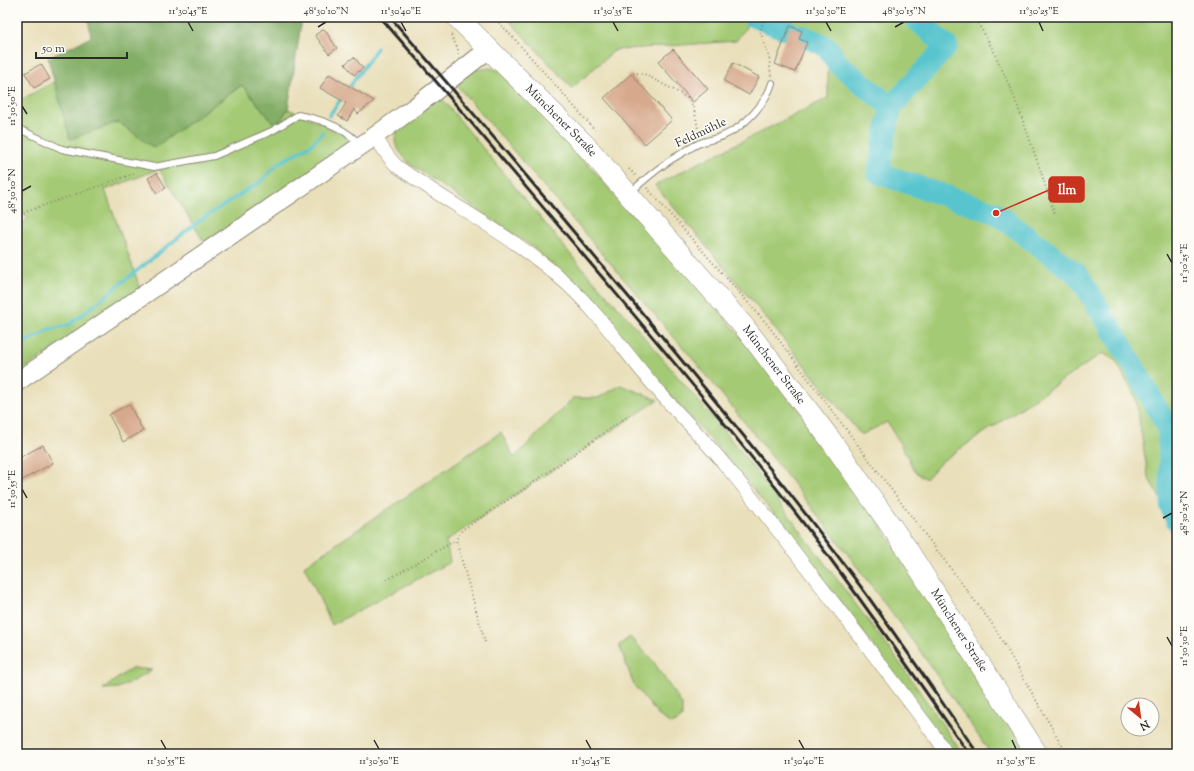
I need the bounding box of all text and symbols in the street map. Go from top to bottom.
text: 11°30'45"E [169,4,207,19]
text: 48°30'10"N [304,4,348,19]
text: 11°30'40"E [381,4,421,19]
text: 11°30'35"E [594,4,632,19]
text: 11°30'30"E [806,4,846,19]
text: 48°30'15"N [882,4,926,19]
text: 11°30'25"E [1019,4,1059,19]
scale bar [36,34,127,60]
text: 50 m [41,40,65,58]
street label: Münchener Straße [521,81,601,162]
text: 11°30'50"E [5,86,20,126]
street label: Feldmühle [672,113,730,153]
text: 48°30'10"N [5,169,20,213]
callout: Ilm [1049,177,1084,202]
text: Ilm [1058,182,1077,200]
text: 11°30'25"E [1177,243,1192,283]
street label: Münchener Straße [737,322,810,409]
text: 11°30'55"E [5,470,20,508]
text: 48°30'25"N [1177,491,1192,535]
street label: Münchener Straße [926,586,992,676]
text: 11°30'30"E [1177,626,1192,666]
north arrow [1120,697,1160,737]
text: N [1136,715,1153,734]
text: 11°30'55"E [147,754,185,769]
text: 11°30'50"E [359,754,399,769]
text: 11°30'45"E [572,754,610,769]
text: 11°30'40"E [784,754,824,769]
text: 11°30'35"E [997,754,1035,769]

